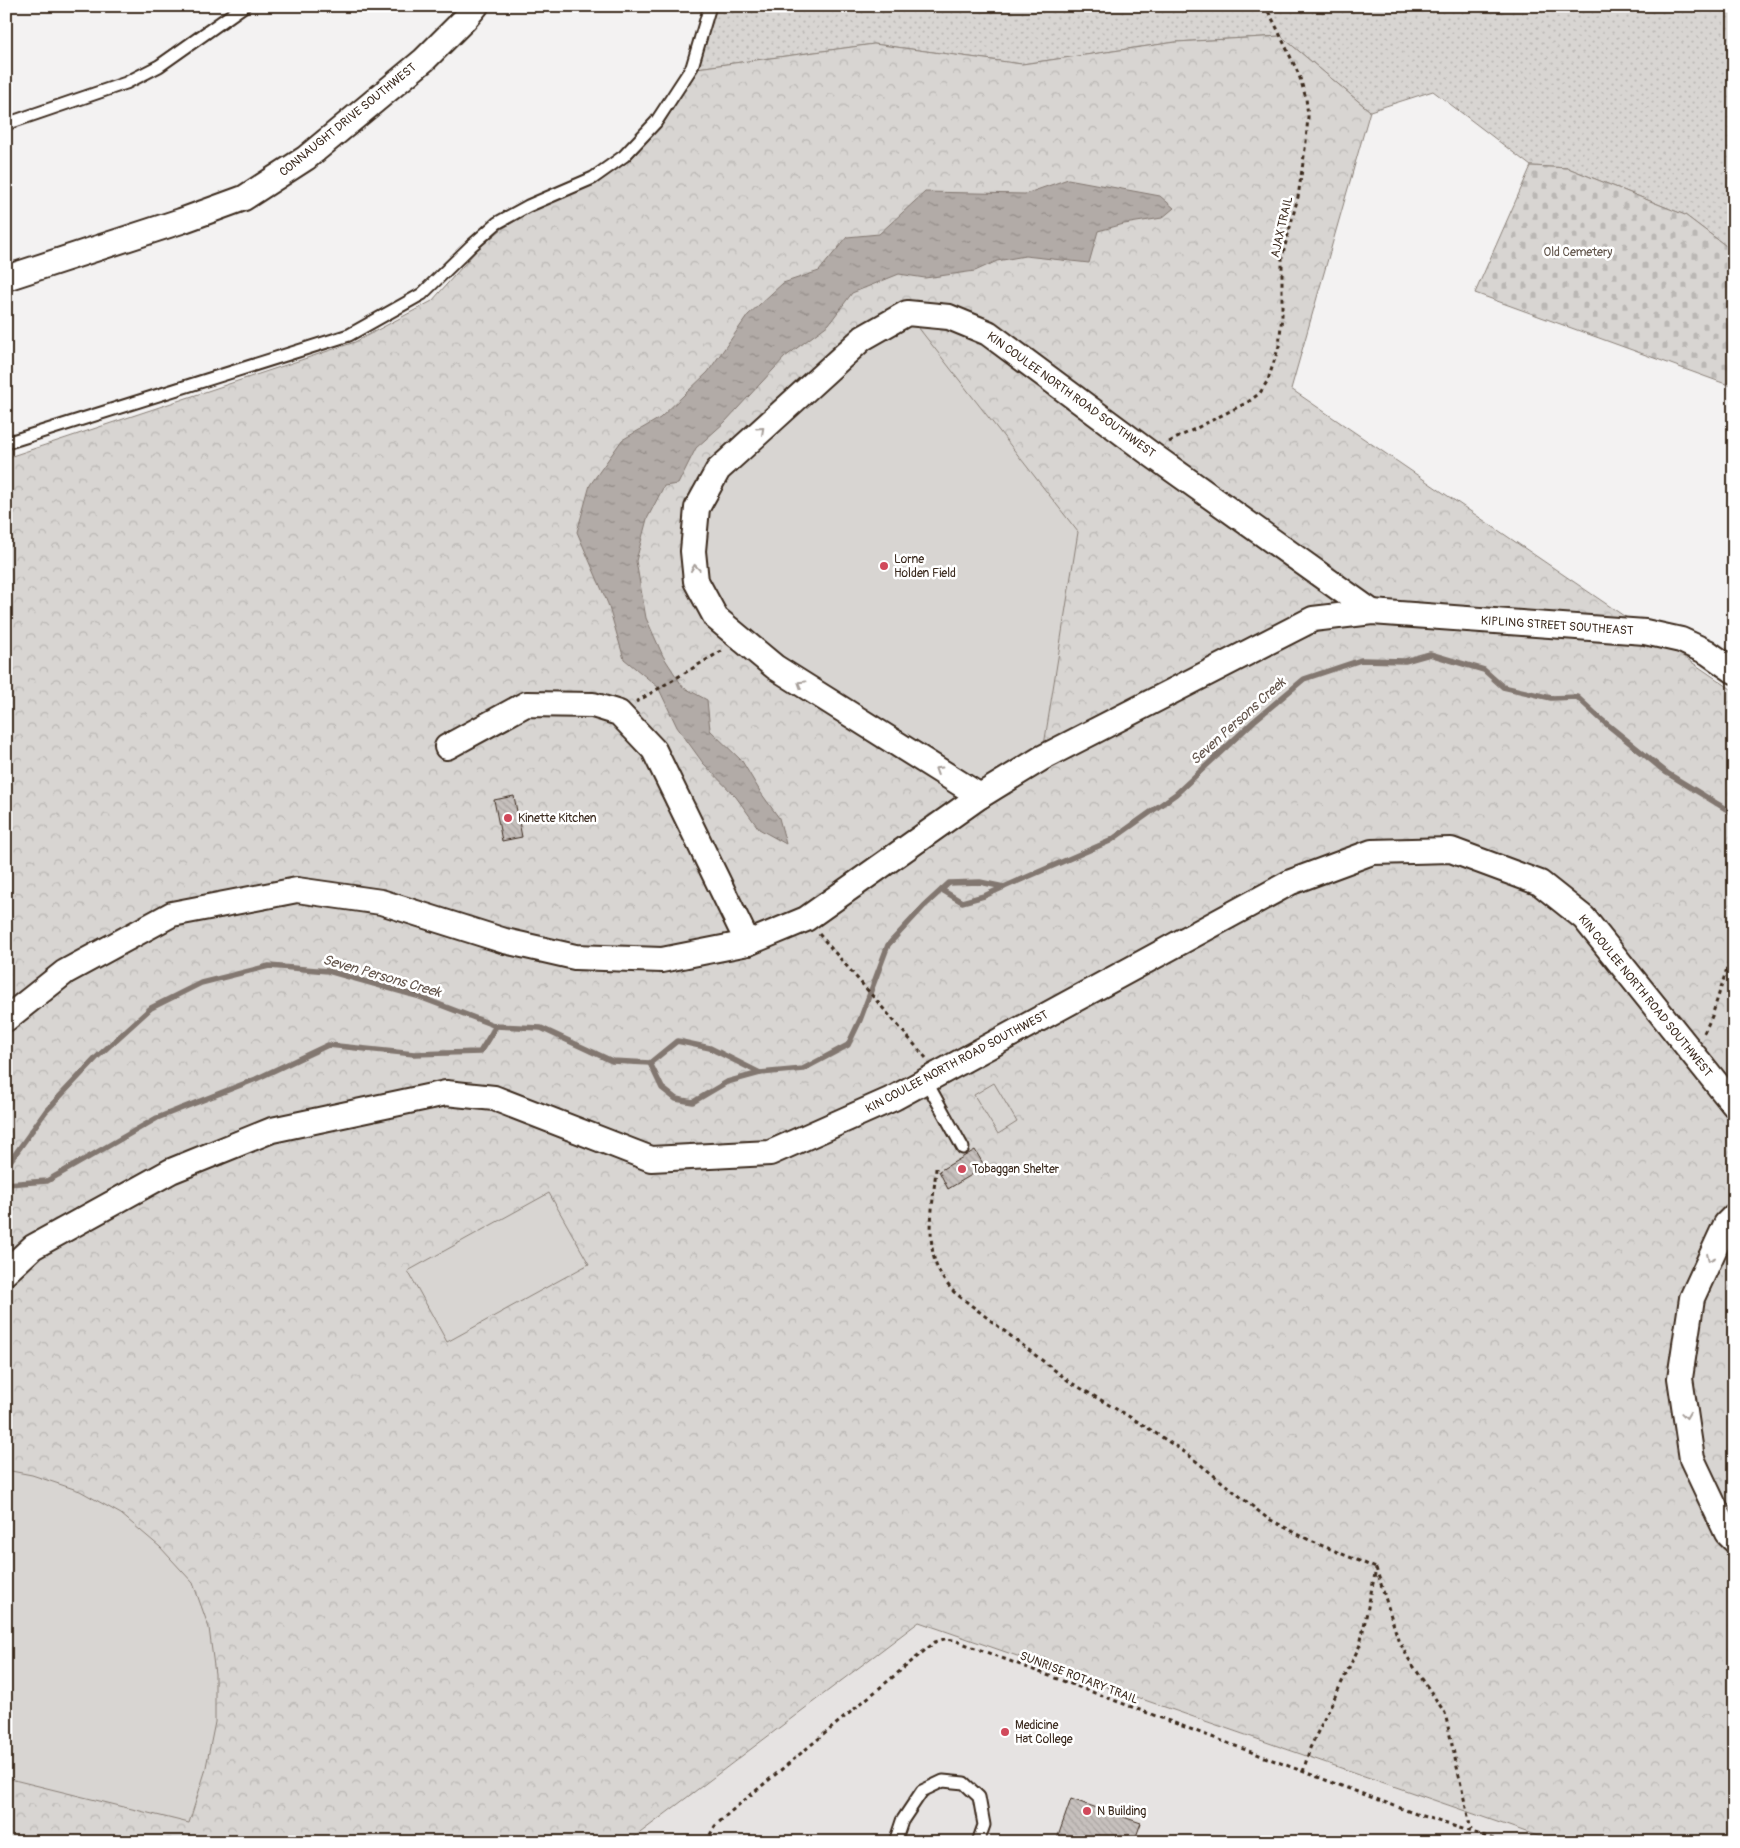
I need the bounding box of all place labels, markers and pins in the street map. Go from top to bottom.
place label: Lorne Holden Field [894,552,956,581]
marker: Lorne Holden Field [878,560,890,572]
place label: Kinette Kitchen [518,811,597,826]
marker: Kinette Kitchen [502,812,514,824]
place label: Tobaggan Shelter [972,1162,1060,1177]
marker: Tobaggan Shelter [956,1163,968,1175]
place label: Medicine Hat College [1015,1718,1073,1747]
marker: Medicine Hat College [999,1726,1011,1738]
place label: N Building [1097,1804,1146,1819]
marker: N Building [1081,1805,1093,1817]

